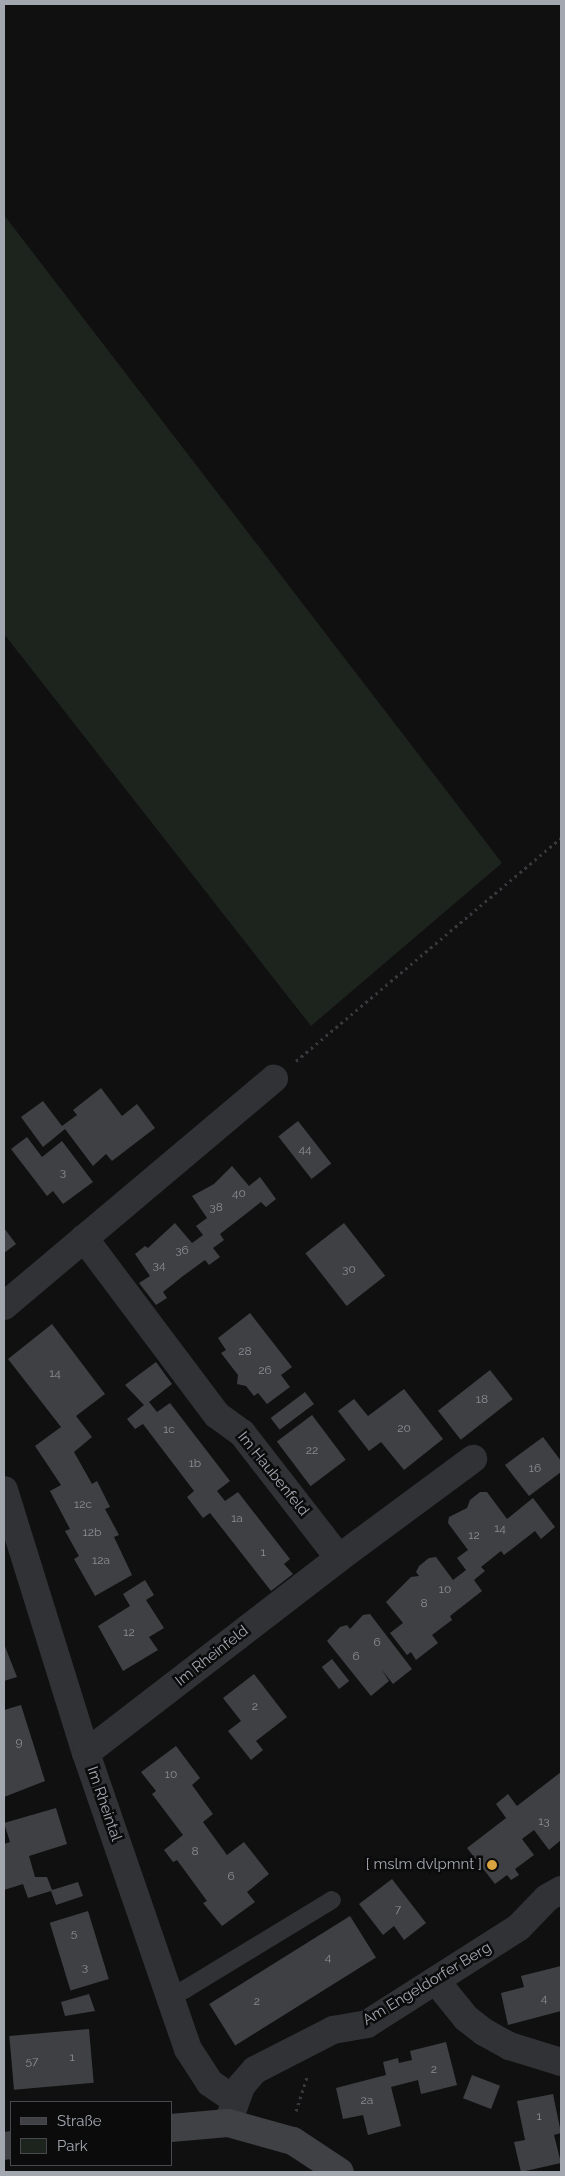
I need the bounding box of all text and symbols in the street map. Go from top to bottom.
house number: 44 [298,1143,312,1157]
house number: 3 [60,1166,66,1180]
house number: 40 [232,1187,246,1201]
house number: 38 [209,1201,223,1215]
house number: 36 [175,1244,189,1258]
house number: 34 [153,1259,165,1273]
house number: 30 [342,1263,356,1277]
house number: 28 [238,1345,252,1359]
house number: 26 [258,1364,272,1378]
house number: 14 [49,1367,61,1381]
house number: 18 [476,1393,488,1407]
house number: 20 [397,1422,411,1436]
house number: 1c [163,1423,175,1437]
street label: Im Haubenfeld [234,1428,312,1520]
house number: 22 [306,1444,318,1458]
house number: 1b [189,1457,201,1471]
house number: 16 [529,1462,541,1476]
house number: 12c [74,1498,92,1512]
house number: 1a [231,1512,243,1526]
house number: 14 [494,1522,506,1536]
house number: 12b [83,1526,101,1540]
house number: 12 [468,1529,480,1543]
house number: 1 [260,1546,266,1560]
house number: 12a [92,1554,110,1568]
house number: 10 [439,1583,451,1597]
house number: 8 [420,1597,428,1611]
street label: Im Rheinfeld [172,1622,252,1690]
house number: 12 [123,1626,135,1640]
house number: 6 [373,1636,381,1650]
house number: 6 [352,1650,360,1664]
house number: 2 [252,1700,258,1714]
house number: 9 [15,1736,23,1750]
street label: Im Rheintal [83,1764,125,1844]
house number: 10 [165,1768,177,1782]
house number: 13 [538,1815,550,1829]
house number: 8 [191,1845,199,1859]
place label: [ mslm dvlpmnt ] [366,1856,482,1874]
marker: [ mslm dvlpmnt ] [486,1859,498,1871]
house number: 6 [227,1870,235,1884]
house number: 7 [395,1903,401,1917]
house number: 5 [71,1927,77,1941]
street label: Am Engeldorfer Berg [359,1938,495,2030]
house number: 4 [325,1951,331,1965]
house number: 3 [82,1961,88,1975]
house number: 4 [541,1992,547,2006]
house number: 2 [254,1995,260,2009]
house number: 1 [69,2051,75,2065]
house number: 57 [26,2055,38,2069]
house number: 2 [431,2063,437,2077]
house number: 2a [361,2094,373,2108]
legend [10,2101,172,2166]
house number: 1 [536,2110,542,2124]
text: Straße [57,2112,101,2130]
text: Park [57,2137,88,2155]

